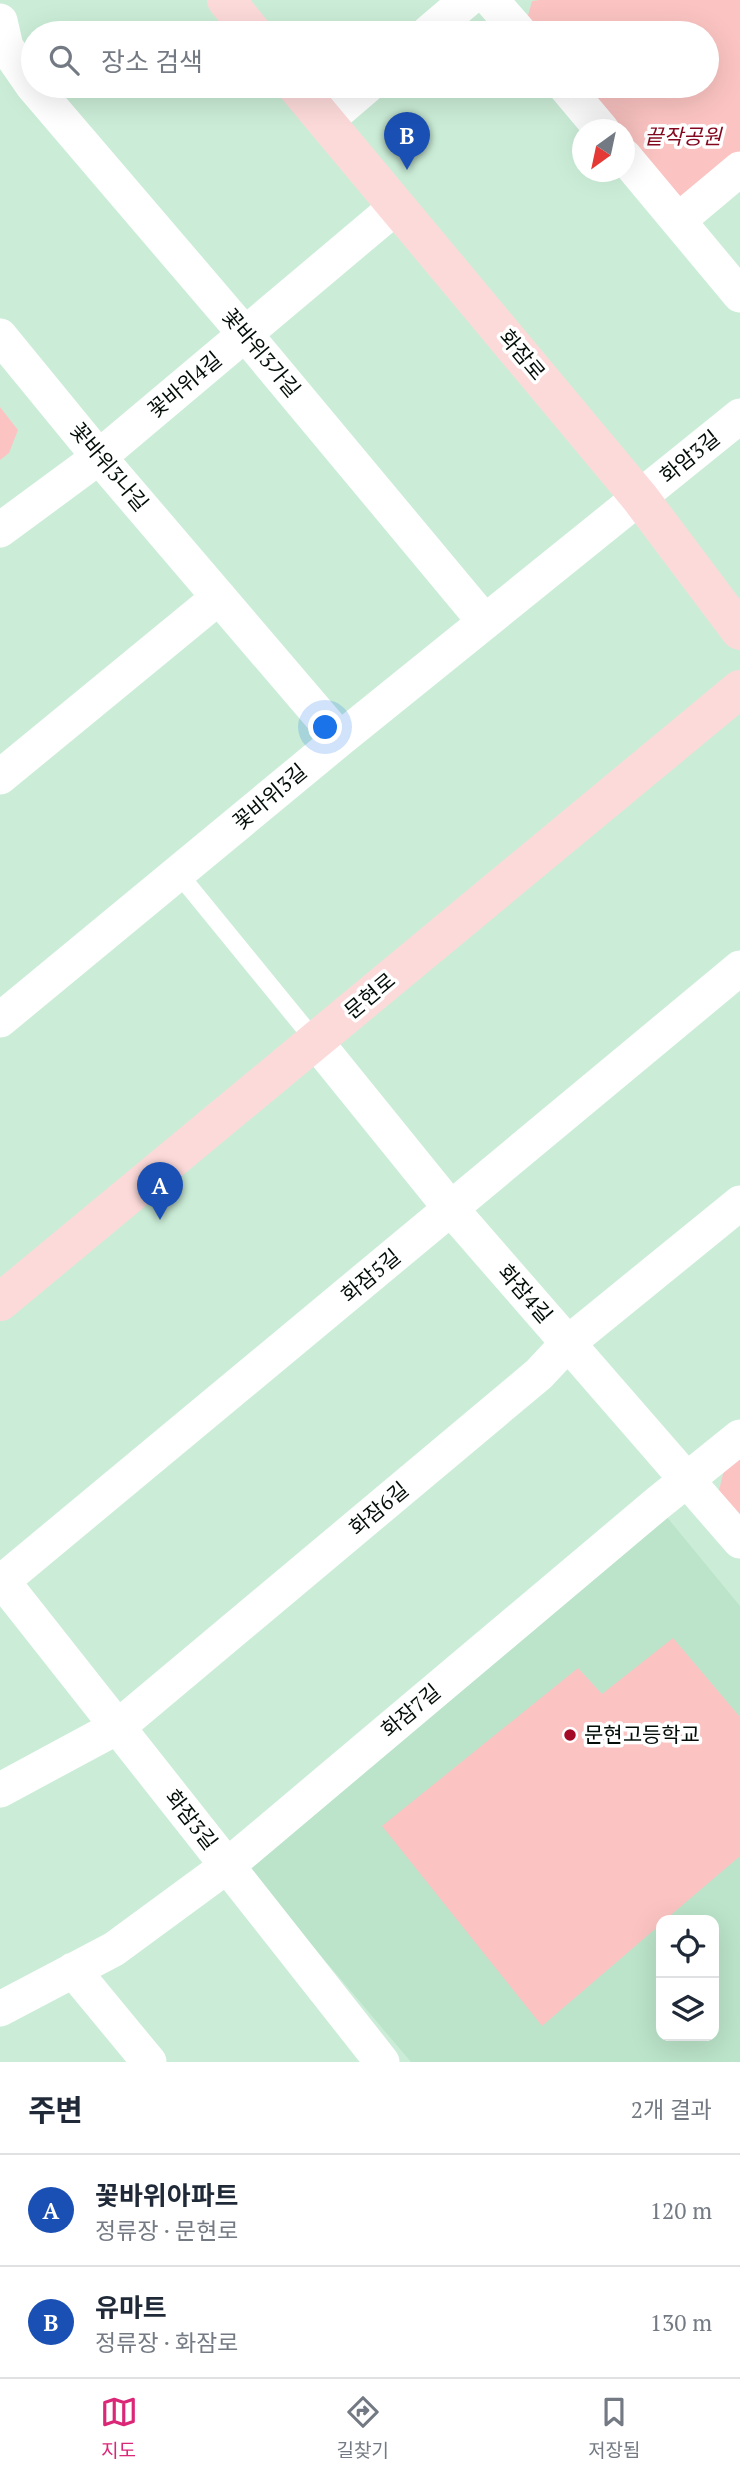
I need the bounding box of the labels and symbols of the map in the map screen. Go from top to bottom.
pin: B [384,112,430,170]
north arrow [572,119,635,182]
park label: 끝작공원 [644,122,723,150]
street label: 꽃바위3가길 [216,302,307,403]
street label: 화잠로 [493,323,552,386]
street label: 꽃바위4길 [141,345,227,423]
street label: 꽃바위3나길 [64,416,155,517]
street label: 화암3길 [654,424,725,489]
your location [308,710,342,744]
street label: 꽃바위3길 [226,757,312,835]
street label: 문현로 [338,966,401,1025]
pin: A [137,1162,183,1220]
street label: 화잠5길 [335,1242,406,1308]
street label: 화잠4길 [493,1258,559,1329]
street label: 화잠6길 [343,1475,414,1541]
street label: 화잠7길 [375,1677,446,1743]
place label: 문현고등학교 [584,1720,700,1748]
marker: 문현고등학교 [562,1727,578,1743]
street label: 화잠3길 [159,1784,224,1855]

